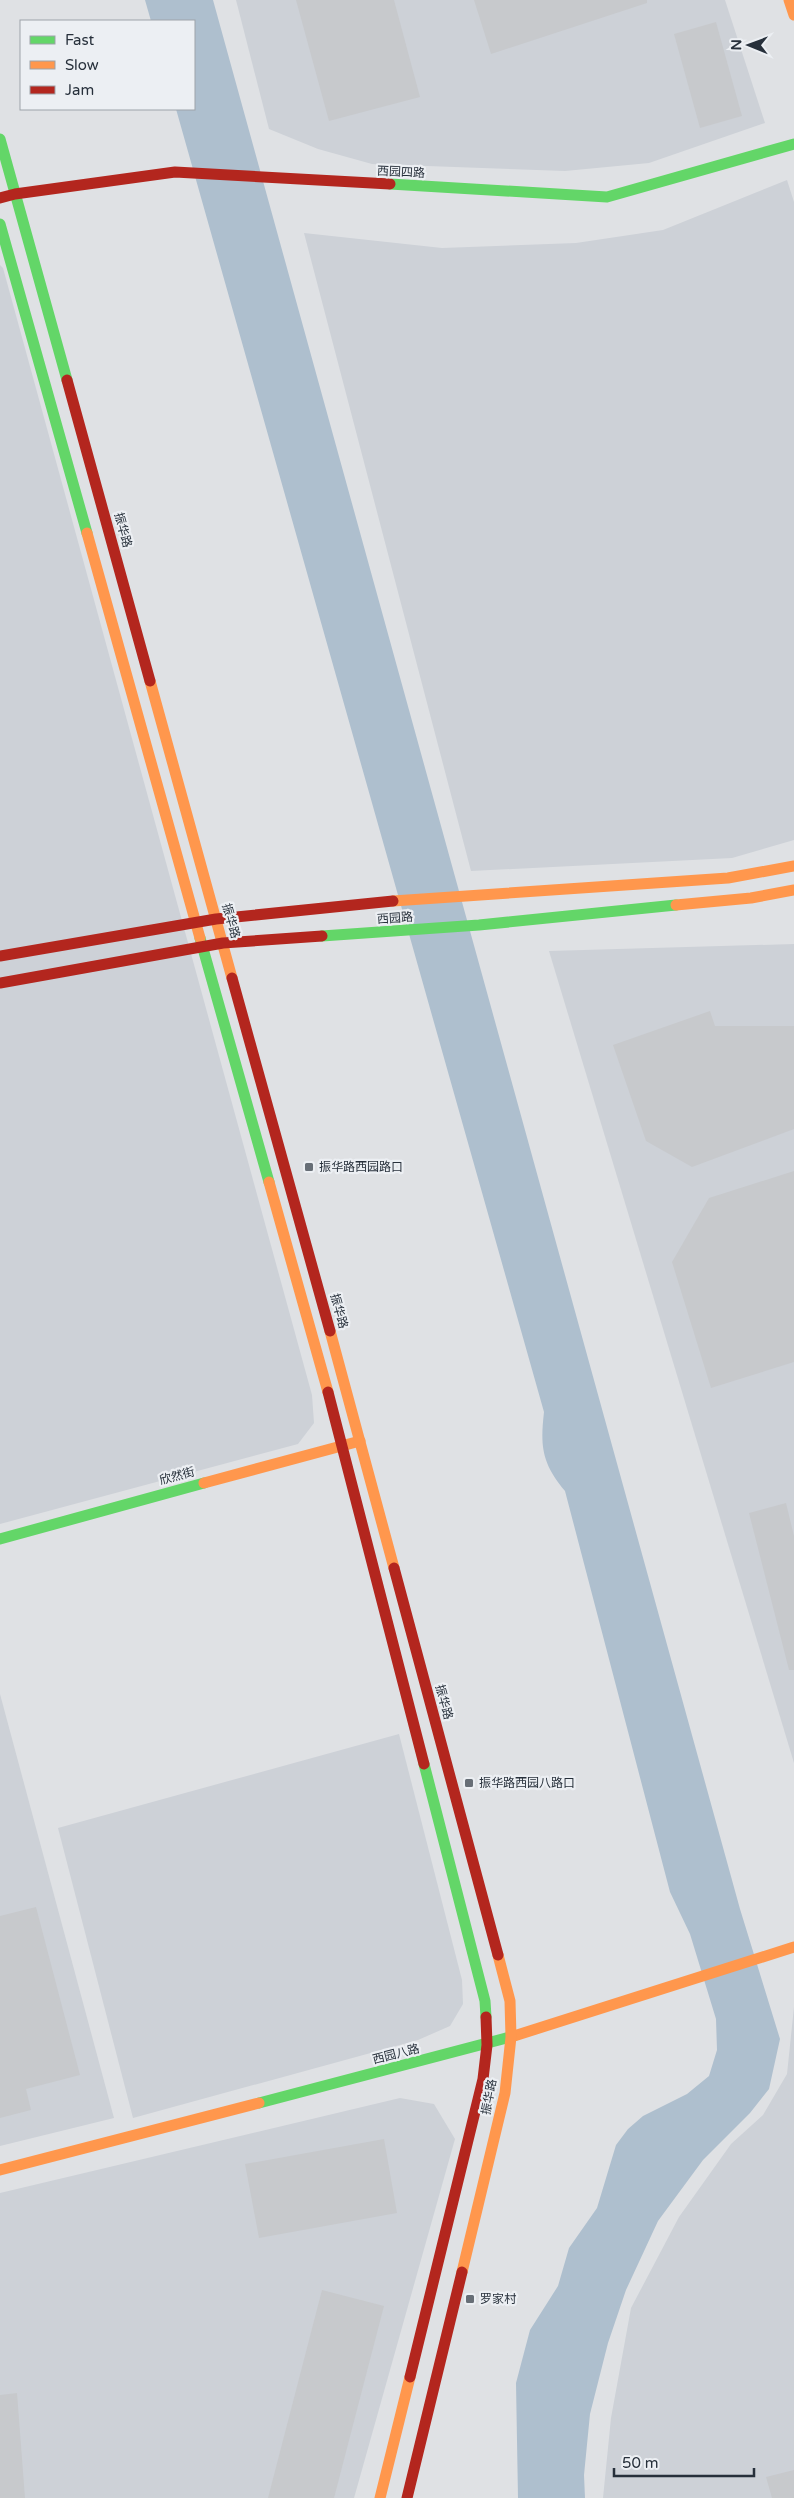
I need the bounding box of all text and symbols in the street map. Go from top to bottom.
legend [20,20,195,110]
north arrow [724,20,774,70]
text: Fast [65,31,95,49]
text: N [728,39,745,51]
text: Slow [65,56,99,74]
text: Jam [65,81,94,99]
street label: 西园四路 [377,164,425,180]
street label: 振华路 [112,511,134,549]
street label: 振华路 [219,902,243,940]
street label: 西园路 [377,910,413,926]
place label: 振华路西园路口 [319,1160,403,1174]
marker: 振华路西园路口 [303,1161,315,1173]
street label: 振华路 [328,1292,350,1330]
street label: 欣然街 [158,1465,196,1487]
street label: 振华路 [433,1683,455,1721]
place label: 振华路西园八路口 [479,1776,575,1790]
marker: 振华路西园八路口 [463,1777,475,1789]
street label: 西园八路 [371,2041,421,2067]
street label: 振华路 [479,2078,499,2116]
place label: 罗家村 [480,2292,517,2306]
marker: 罗家村 [464,2293,476,2305]
scale bar [614,2446,754,2478]
text: 50 m [622,2454,659,2472]

